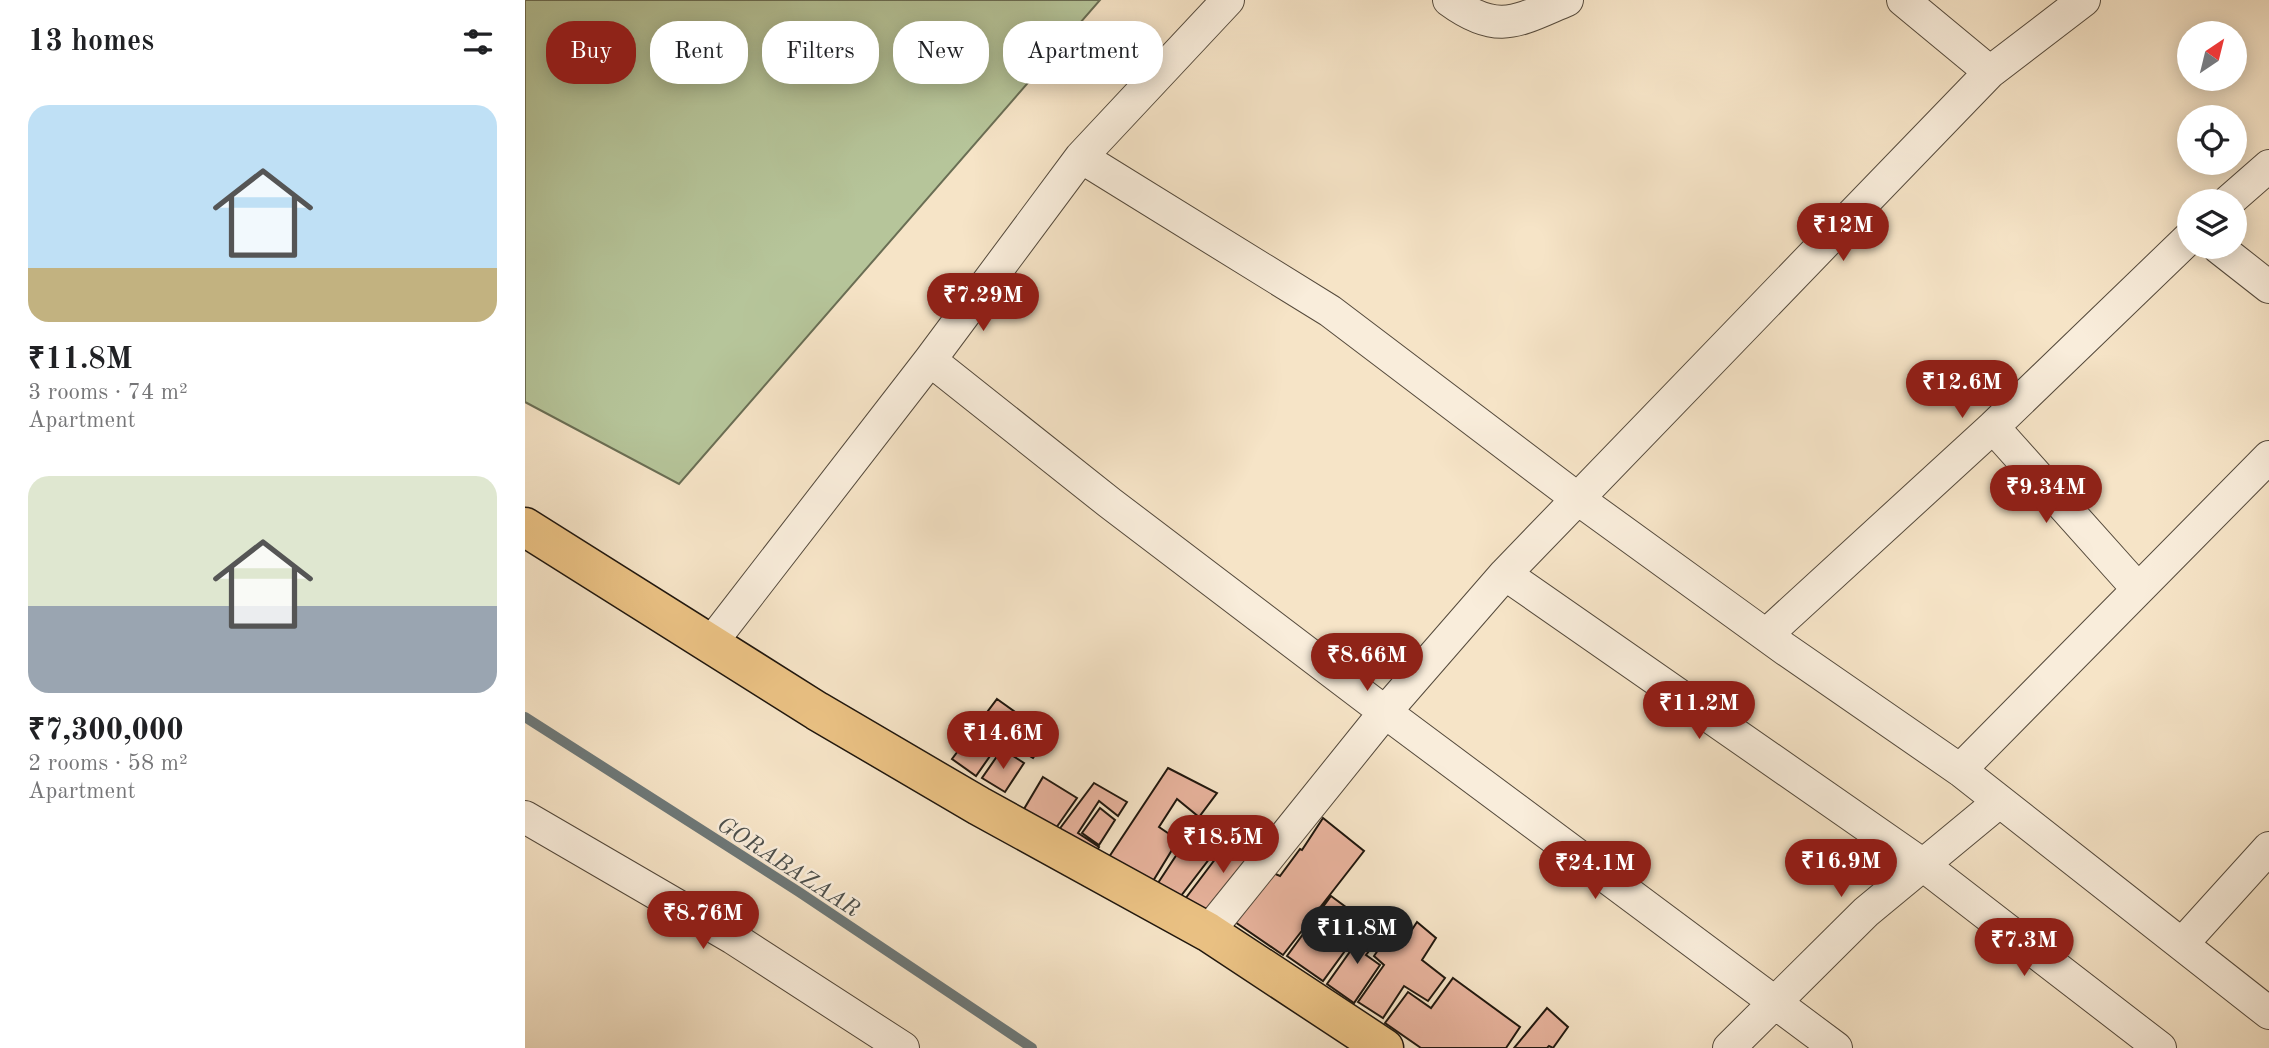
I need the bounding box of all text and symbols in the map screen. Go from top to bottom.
chip: Buy [546,21,636,84]
chip: Rent [650,21,748,84]
chip: Filters [762,21,879,84]
chip: New [893,21,989,84]
chip: Apartment [1003,21,1163,84]
north arrow [2177,21,2247,91]
map controls [2177,21,2247,259]
icon: filters [459,23,497,61]
text: 13 homes [28,27,154,57]
button: locate [2177,105,2247,175]
icon: home [200,150,326,276]
button: layers [2177,189,2247,259]
pin: ₹12M [1802,204,1884,263]
text: ₹12M [1813,214,1873,237]
pin: ₹7.29M [926,274,1040,333]
text: ₹7.29M [943,284,1023,307]
text: ₹11.8M [28,345,132,375]
pin: ₹12.6M [1905,360,2019,420]
text: ₹12.6M [1922,371,2002,394]
text: 3 rooms · 74 m² [28,381,188,404]
text: Apartment [28,409,136,432]
pin: ₹9.34M [1989,466,2103,525]
text: ₹9.34M [2006,476,2086,499]
icon: home [200,521,326,647]
pin: ₹8.66M [1310,634,1424,693]
text: ₹8.66M [1327,644,1407,667]
pin: ₹11.2M [1642,682,1756,741]
text: ₹11.2M [1659,692,1739,715]
pin: ₹14.6M [946,712,1060,771]
text: ₹7,300,000 [28,716,184,746]
text: ₹14.6M [963,722,1043,745]
text: 2 rooms · 58 m² [28,752,188,775]
text: Apartment [28,780,136,803]
water label: GORABAZAAR [713,813,864,922]
pin: ₹18.5M [1166,816,1280,875]
text: ₹18.5M [1183,826,1263,849]
pin: ₹16.9M [1784,839,1898,899]
pin: ₹24.1M [1538,842,1652,901]
text: ₹16.9M [1801,850,1881,873]
text: ₹24.1M [1555,852,1635,875]
pin: ₹8.76M [646,892,760,951]
text: ₹8.76M [663,902,743,925]
pin: ₹11.8M [1300,906,1414,966]
text: ₹11.8M [1317,917,1397,940]
pin: ₹7.3M [1975,918,2073,978]
text: ₹7.3M [1991,929,2057,952]

